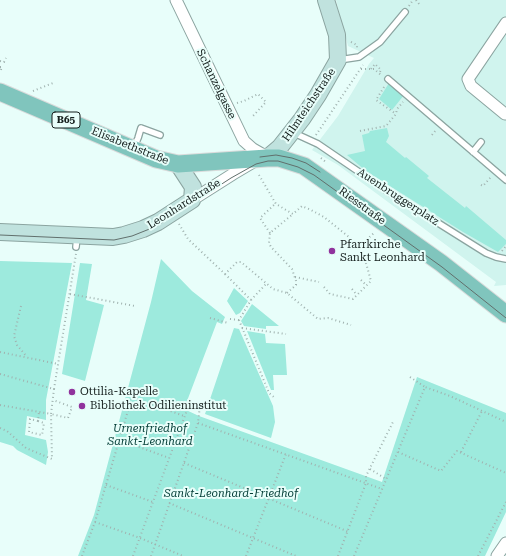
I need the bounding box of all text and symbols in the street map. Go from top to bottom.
street label: Schanzelgasse [193,47,239,121]
street label: Hilmteichstraße [280,66,338,144]
road number: B65 [52,112,80,128]
street label: Elisabethstraße [89,125,171,167]
street label: Auenbruggerplatz [355,166,441,228]
street label: Leonhardstraße [145,176,223,232]
street label: Riesstraße [336,185,388,227]
place label: Pfarrkirche Sankt Leonhard [340,238,425,264]
marker: Pfarrkirche Sankt Leonhard [327,246,337,256]
place label: Ottilia-Kapelle [80,385,158,399]
marker: Ottilia-Kapelle [67,387,77,397]
place label: Bibliothek Odilieninstitut [90,399,226,413]
marker: Bibliothek Odilieninstitut [77,401,87,411]
park label: Urnenfriedhof Sankt-Leonhard [107,422,193,448]
park label: Sankt-Leonhard-Friedhof [164,487,298,501]

